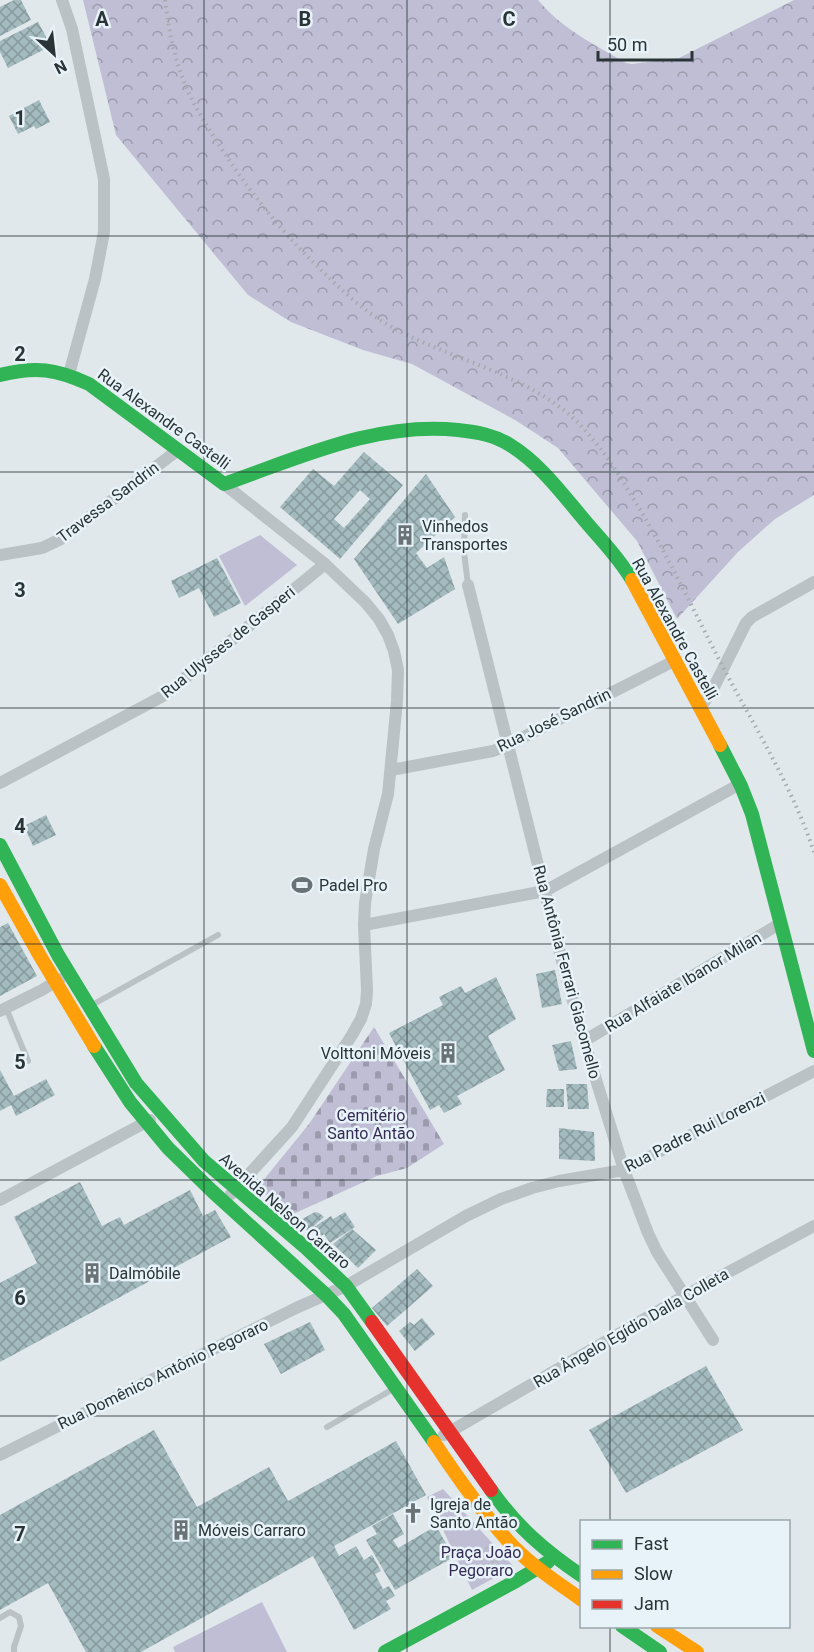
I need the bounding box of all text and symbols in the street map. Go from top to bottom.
text: A [95,7,109,31]
text: B [299,7,311,31]
text: C [502,7,516,31]
north arrow [24,24,84,84]
scale bar [598,24,692,62]
text: 50 m [607,34,647,55]
text: N [51,56,70,78]
text: 1 [14,106,26,130]
text: 2 [14,342,26,366]
street label: Rua Alexandre Castelli [94,365,234,473]
street label: Travessa Sandrin [53,458,163,546]
place label: Vinhedos Transportes [422,517,508,554]
building icon: Vinhedos Transportes [393,523,417,547]
street label: Rua Alexandre Castelli [628,555,722,703]
text: 3 [14,578,26,602]
street label: Rua Ulysses de Gasperi [157,582,299,702]
street label: Rua José Sandrin [494,684,614,756]
text: 4 [14,814,26,838]
street label: Rua Antônia Ferrari Giacomello [529,863,605,1081]
sports icon: Padel Pro [290,873,314,897]
place label: Padel Pro [319,876,388,895]
street label: Rua Alfaiate Ibanor Milan [601,928,765,1036]
building icon: Volttoni Móveis [436,1041,460,1065]
place label: Volttoni Móveis [321,1044,431,1063]
text: 5 [14,1050,26,1074]
street label: Rua Padre Rui Lorenzi [621,1088,769,1176]
park label: Cemitério Santo Antão [327,1106,415,1143]
street label: Avenida Nelson Carraro [216,1149,354,1273]
building icon: Dalmóbile [80,1261,104,1285]
place label: Dalmóbile [109,1264,181,1283]
street label: Rua Ângelo Egídio Dalla Colleta [530,1264,732,1392]
text: 6 [14,1286,26,1310]
street label: Rua Domênico Antônio Pegoraro [55,1315,271,1433]
place label: Igreja de Santo Antão [430,1495,518,1532]
church icon: Igreja de Santo Antão [401,1501,425,1525]
building icon: Móveis Carraro [169,1518,193,1542]
legend [580,1520,790,1628]
place label: Móveis Carraro [198,1521,306,1540]
text: 7 [14,1522,26,1546]
text: Fast [634,1533,669,1554]
park label: Praça João Pegoraro [441,1543,521,1580]
text: Slow [634,1563,673,1584]
text: Jam [634,1593,670,1614]

